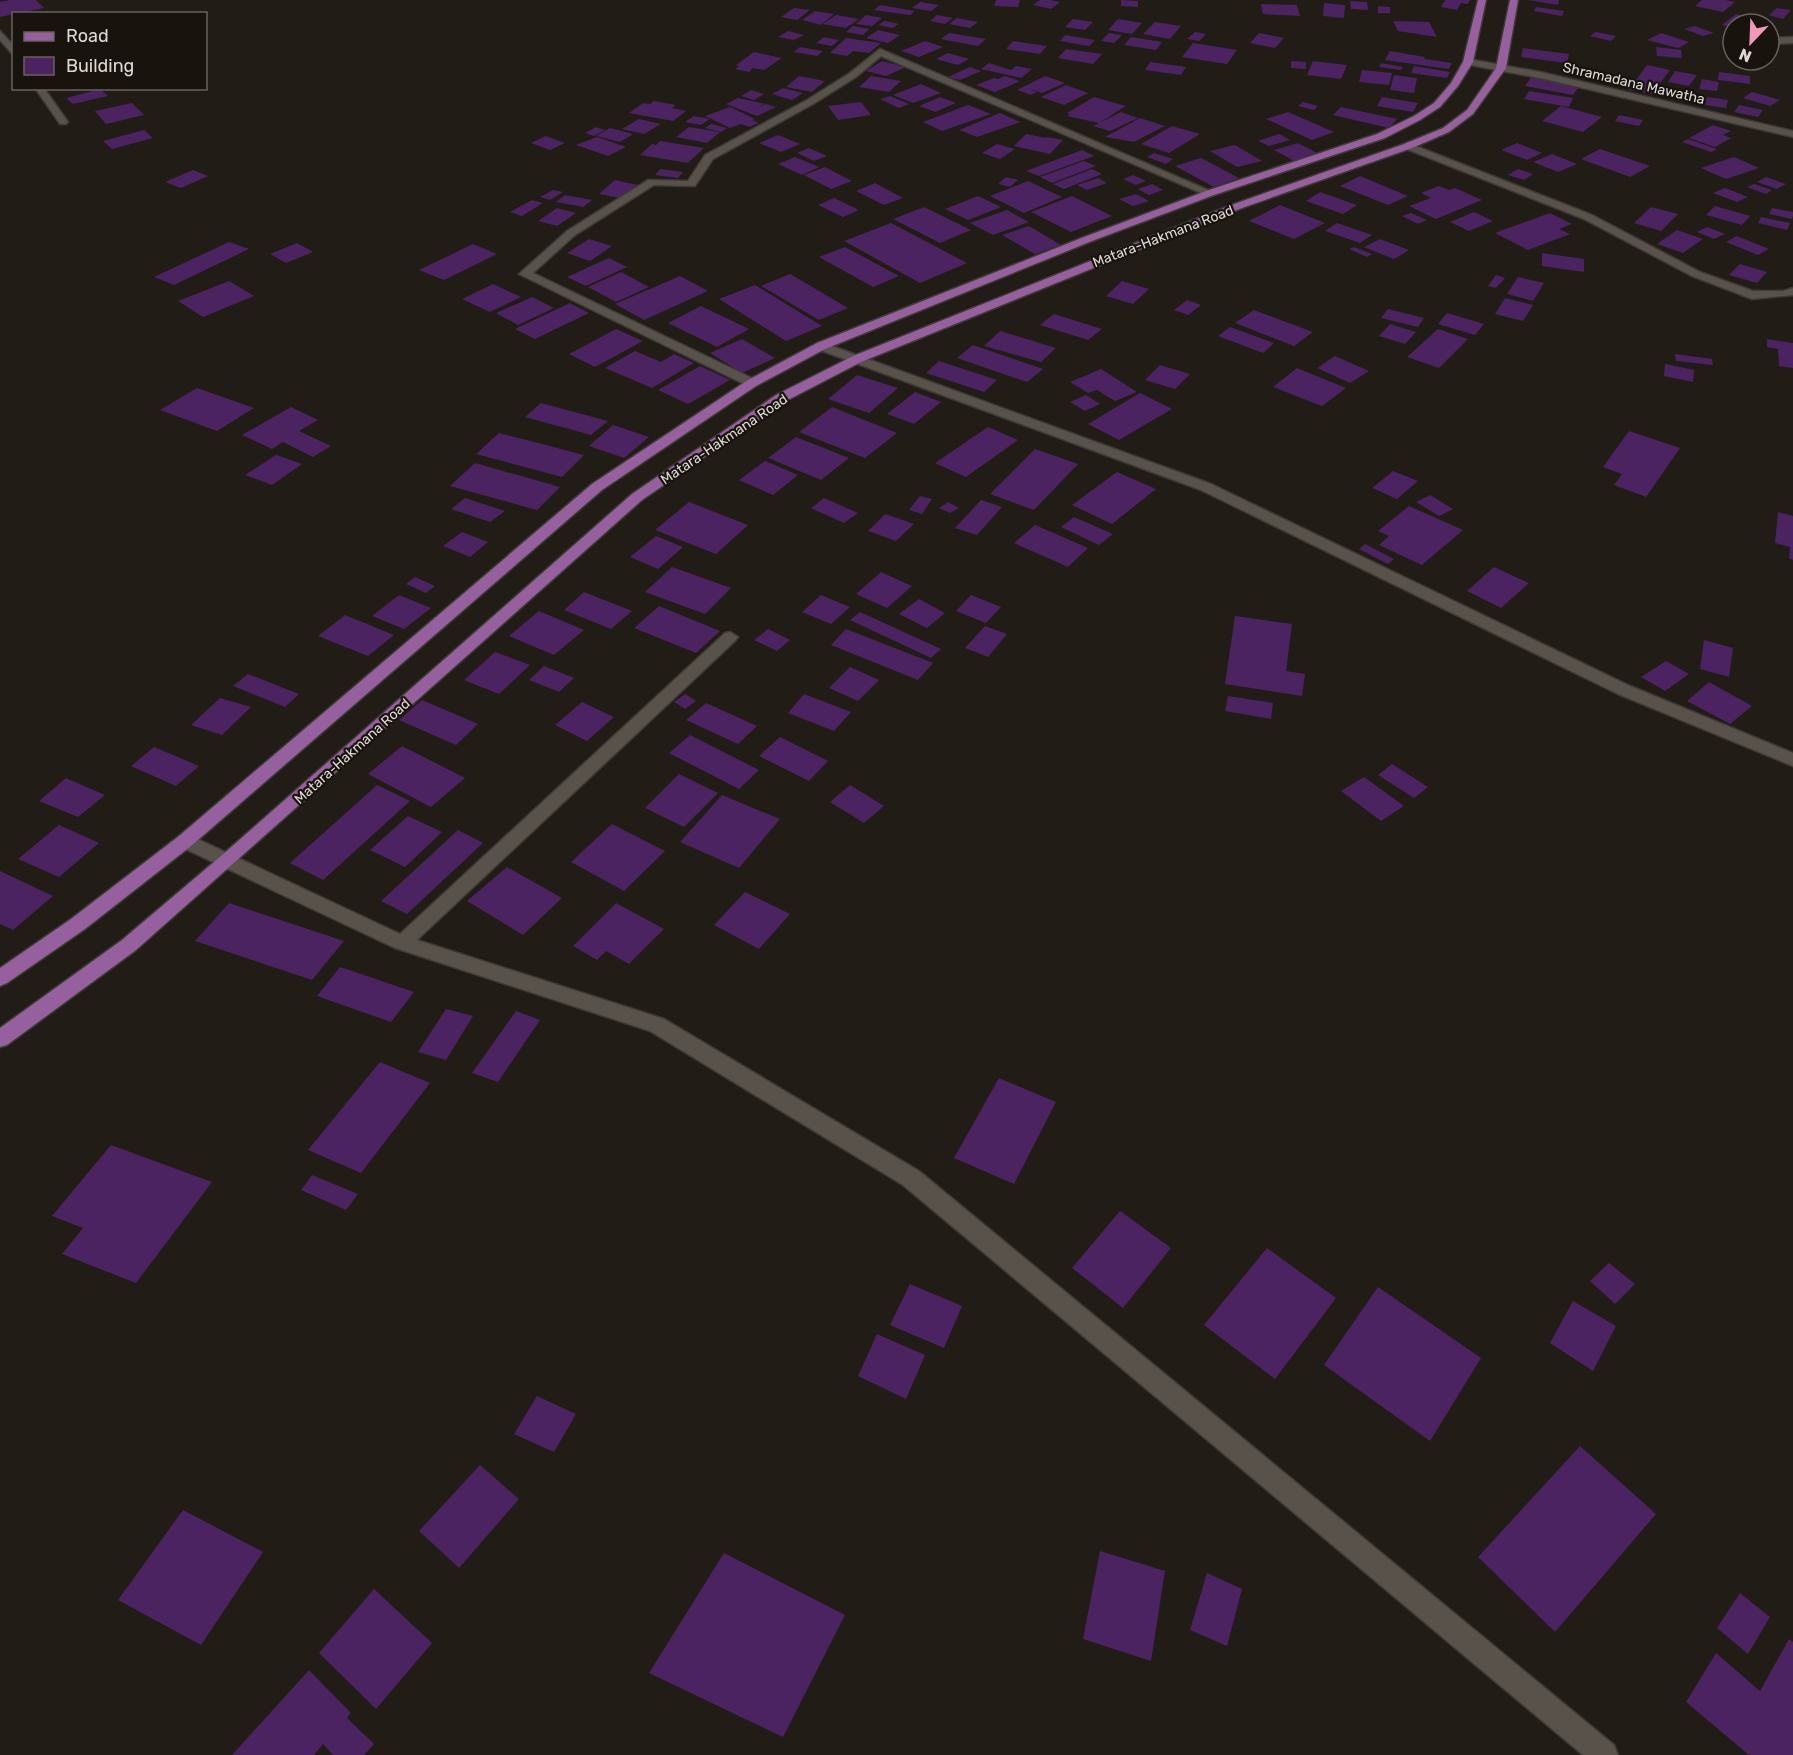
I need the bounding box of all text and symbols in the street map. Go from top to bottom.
legend [12,12,207,90]
north arrow [1721,12,1781,72]
text: Road [66,25,109,47]
text: N [1736,44,1754,66]
text: Building [66,55,134,77]
street label: Shramadana Mawatha [1561,59,1707,108]
street label: Matara-Hakmana Road [1090,202,1236,271]
street label: Matara-Hakmana Road [658,391,791,488]
street label: Matara-Hakmana Road [291,695,414,808]

